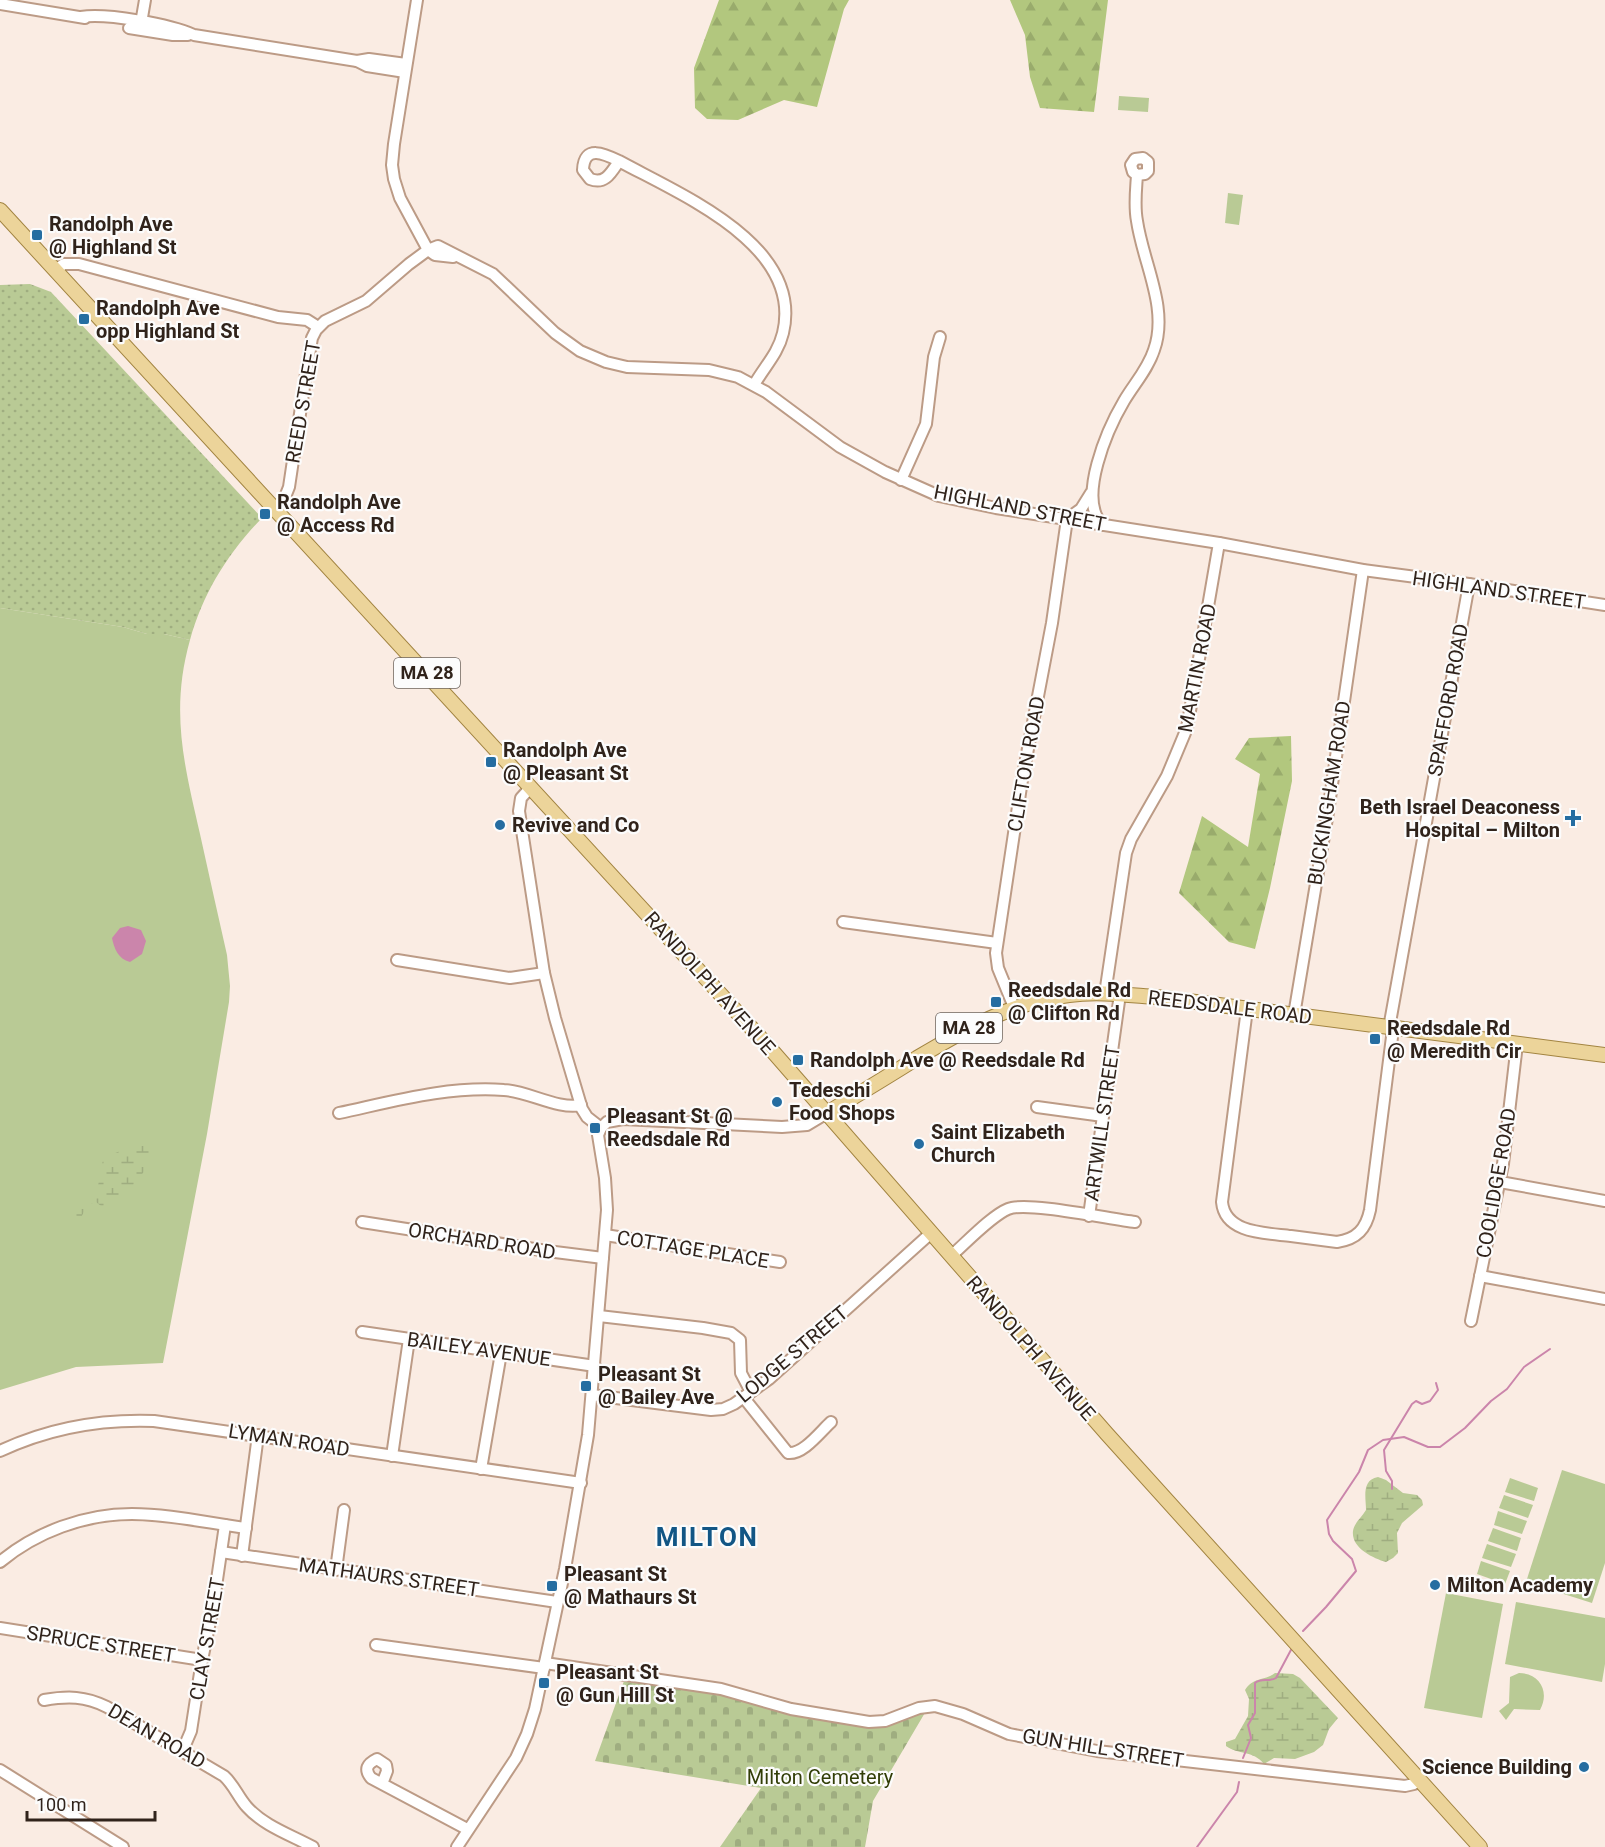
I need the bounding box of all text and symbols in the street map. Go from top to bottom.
place label: Randolph Ave @ Highland St [49,212,177,259]
marker: Randolph Ave @ Highland St [30,228,44,242]
place label: Randolph Ave opp Highland St [96,296,240,343]
marker: Randolph Ave opp Highland St [77,312,91,326]
street label: REED STREET [280,339,326,465]
street label: HIGHLAND STREET [932,480,1108,536]
place label: Randolph Ave @ Access Rd [277,490,401,537]
marker: Randolph Ave @ Access Rd [258,507,272,521]
street label: HIGHLAND STREET [1411,566,1587,614]
street label: MARTIN ROAD [1173,601,1221,735]
street label: SPAFFORD ROAD [1423,622,1473,778]
road number: MA 28 [394,658,460,688]
street label: CLIFTON ROAD [1002,694,1050,834]
street label: BUCKINGHAM ROAD [1303,699,1355,887]
place label: Randolph Ave @ Pleasant St [503,738,629,785]
marker: Randolph Ave @ Pleasant St [484,755,498,769]
place label: Beth Israel Deaconess Hospital – Milton [1360,795,1560,842]
marker: Beth Israel Deaconess Hospital – Milton [1564,809,1582,827]
place label: Revive and Co [512,813,639,837]
marker: Revive and Co [493,818,507,832]
street label: RANDOLPH AVENUE [640,907,780,1059]
place label: Reedsdale Rd @ Clifton Rd [1008,978,1131,1025]
street label: REEDSDALE ROAD [1147,985,1313,1029]
marker: Reedsdale Rd @ Clifton Rd [989,995,1003,1009]
road number: MA 28 [936,1013,1002,1043]
place label: Reedsdale Rd @ Meredith Cir [1387,1016,1522,1063]
marker: Reedsdale Rd @ Meredith Cir [1368,1032,1382,1046]
street label: ARTWILL STREET [1079,1043,1125,1203]
place label: Randolph Ave @ Reedsdale Rd [810,1048,1085,1072]
marker: Randolph Ave @ Reedsdale Rd [791,1053,805,1067]
place label: Tedeschi Food Shops [789,1078,895,1125]
marker: Tedeschi Food Shops [770,1095,784,1109]
place label: Pleasant St @ Reedsdale Rd [607,1104,733,1151]
street label: COOLIDGE ROAD [1471,1106,1521,1260]
place label: Saint Elizabeth Church [931,1120,1065,1167]
marker: Pleasant St @ Reedsdale Rd [588,1121,602,1135]
marker: Saint Elizabeth Church [912,1137,926,1151]
street label: ORCHARD ROAD [407,1217,557,1265]
street label: COTTAGE PLACE [615,1225,771,1273]
street label: RANDOLPH AVENUE [962,1271,1100,1425]
street label: LODGE STREET [731,1300,853,1408]
street label: BAILEY AVENUE [406,1327,552,1371]
place label: Pleasant St @ Bailey Ave [598,1362,715,1409]
marker: Pleasant St @ Bailey Ave [579,1379,593,1393]
street label: LYMAN ROAD [227,1419,351,1461]
district label: MILTON [656,1522,758,1552]
street label: MATHAURS STREET [297,1552,481,1602]
place label: Pleasant St @ Mathaurs St [564,1562,697,1609]
place label: Milton Academy [1447,1573,1594,1597]
street label: CLAY STREET [184,1576,230,1702]
marker: Milton Academy [1428,1578,1442,1592]
marker: Pleasant St @ Mathaurs St [545,1579,559,1593]
street label: SPRUCE STREET [25,1620,177,1668]
place label: Pleasant St @ Gun Hill St [556,1660,674,1707]
marker: Pleasant St @ Gun Hill St [537,1676,551,1690]
street label: DEAN ROAD [104,1698,210,1774]
street label: GUN HILL STREET [1021,1723,1185,1773]
place label: Science Building [1422,1755,1572,1779]
marker: Science Building [1577,1760,1591,1774]
park label: Milton Cemetery [747,1765,894,1789]
scale bar [27,1784,154,1822]
text: 100 m [36,1794,87,1815]

